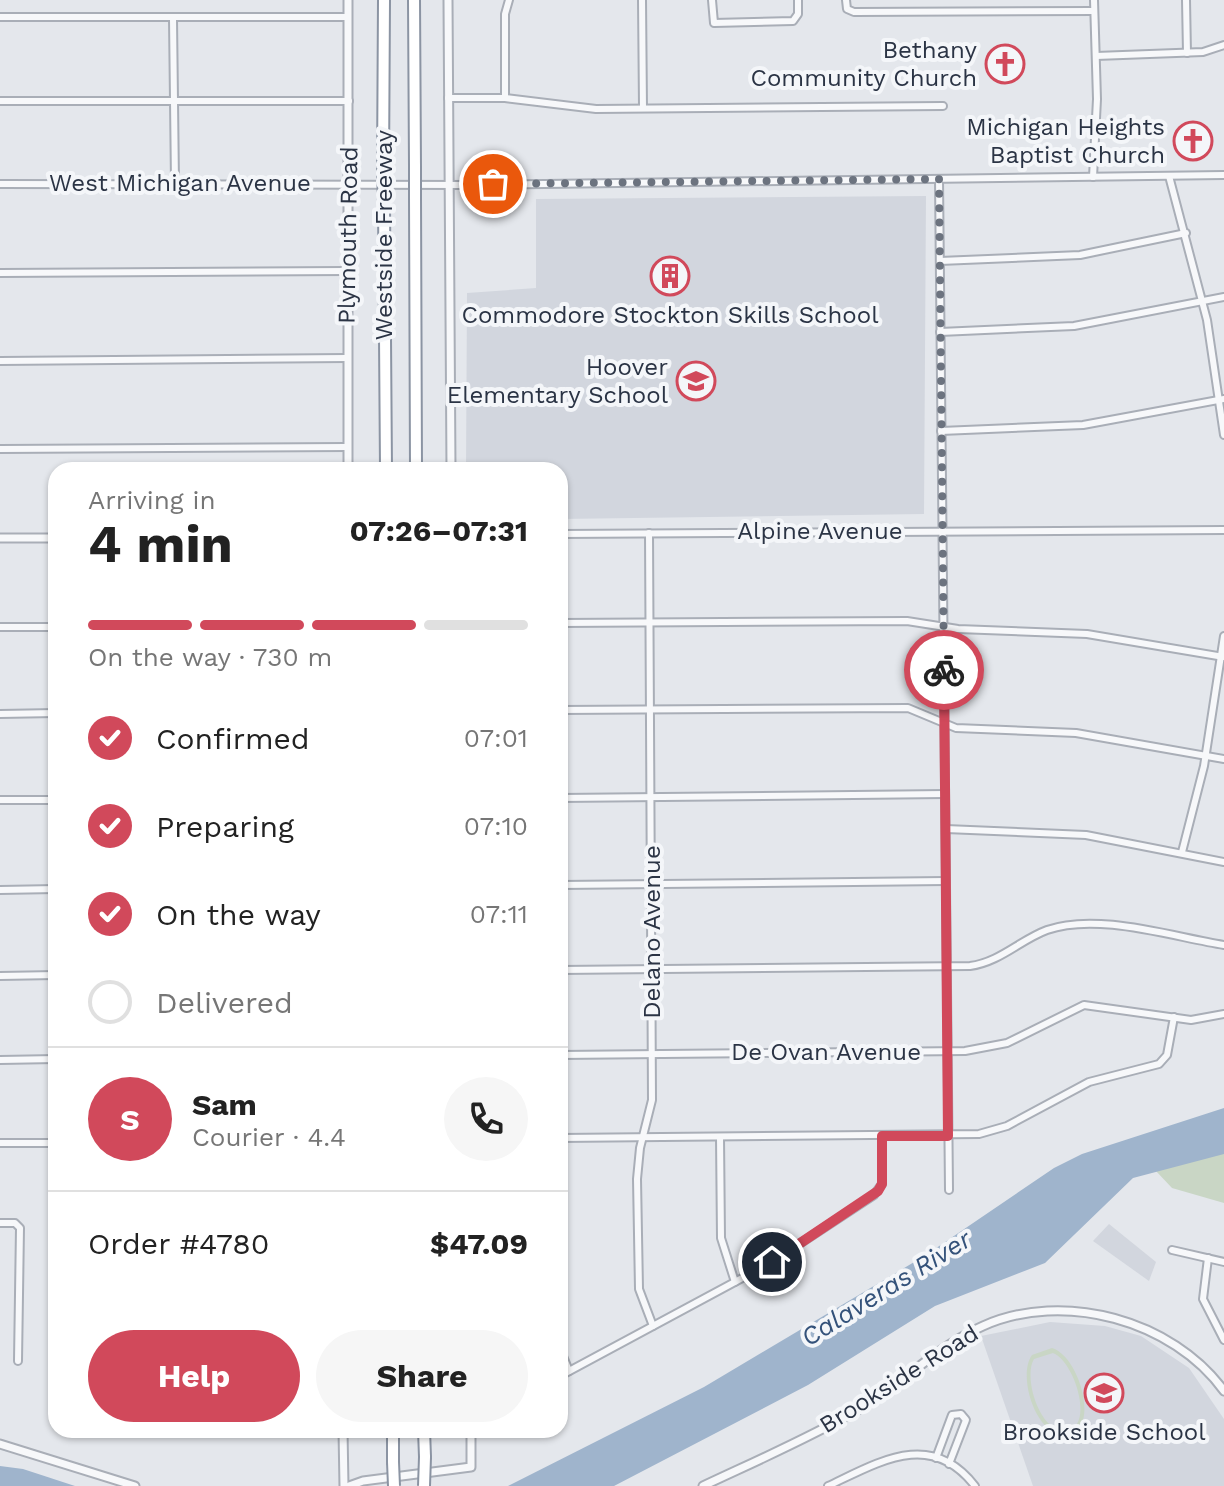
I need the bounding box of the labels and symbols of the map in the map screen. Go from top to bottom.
place label: Bethany Community Church [750,36,978,92]
church icon: Bethany Community Church [984,43,1026,85]
place label: Michigan Heights Baptist Church [966,113,1165,169]
church icon: Michigan Heights Baptist Church [1172,120,1214,162]
street label: Westside Freeway [370,129,398,340]
street label: Plymouth Road [332,146,364,324]
pin [459,150,527,218]
street label: West Michigan Avenue [49,169,311,197]
building icon: Commodore Stockton Skills School [649,255,691,297]
place label: Commodore Stockton Skills School [462,301,879,329]
place label: Hoover Elementary School [447,353,669,409]
school or university icon: Hoover Elementary School [675,360,717,402]
street label: Alpine Avenue [737,517,903,545]
courier [904,630,984,710]
street label: Delano Avenue [638,845,666,1019]
street label: De Ovan Avenue [731,1038,921,1066]
water label: Calaveras River [796,1223,977,1352]
pin [738,1228,806,1296]
street label: Brookside Road [814,1319,984,1439]
school or university icon: Brookside School [1083,1372,1125,1414]
place label: Brookside School [1002,1418,1206,1446]

